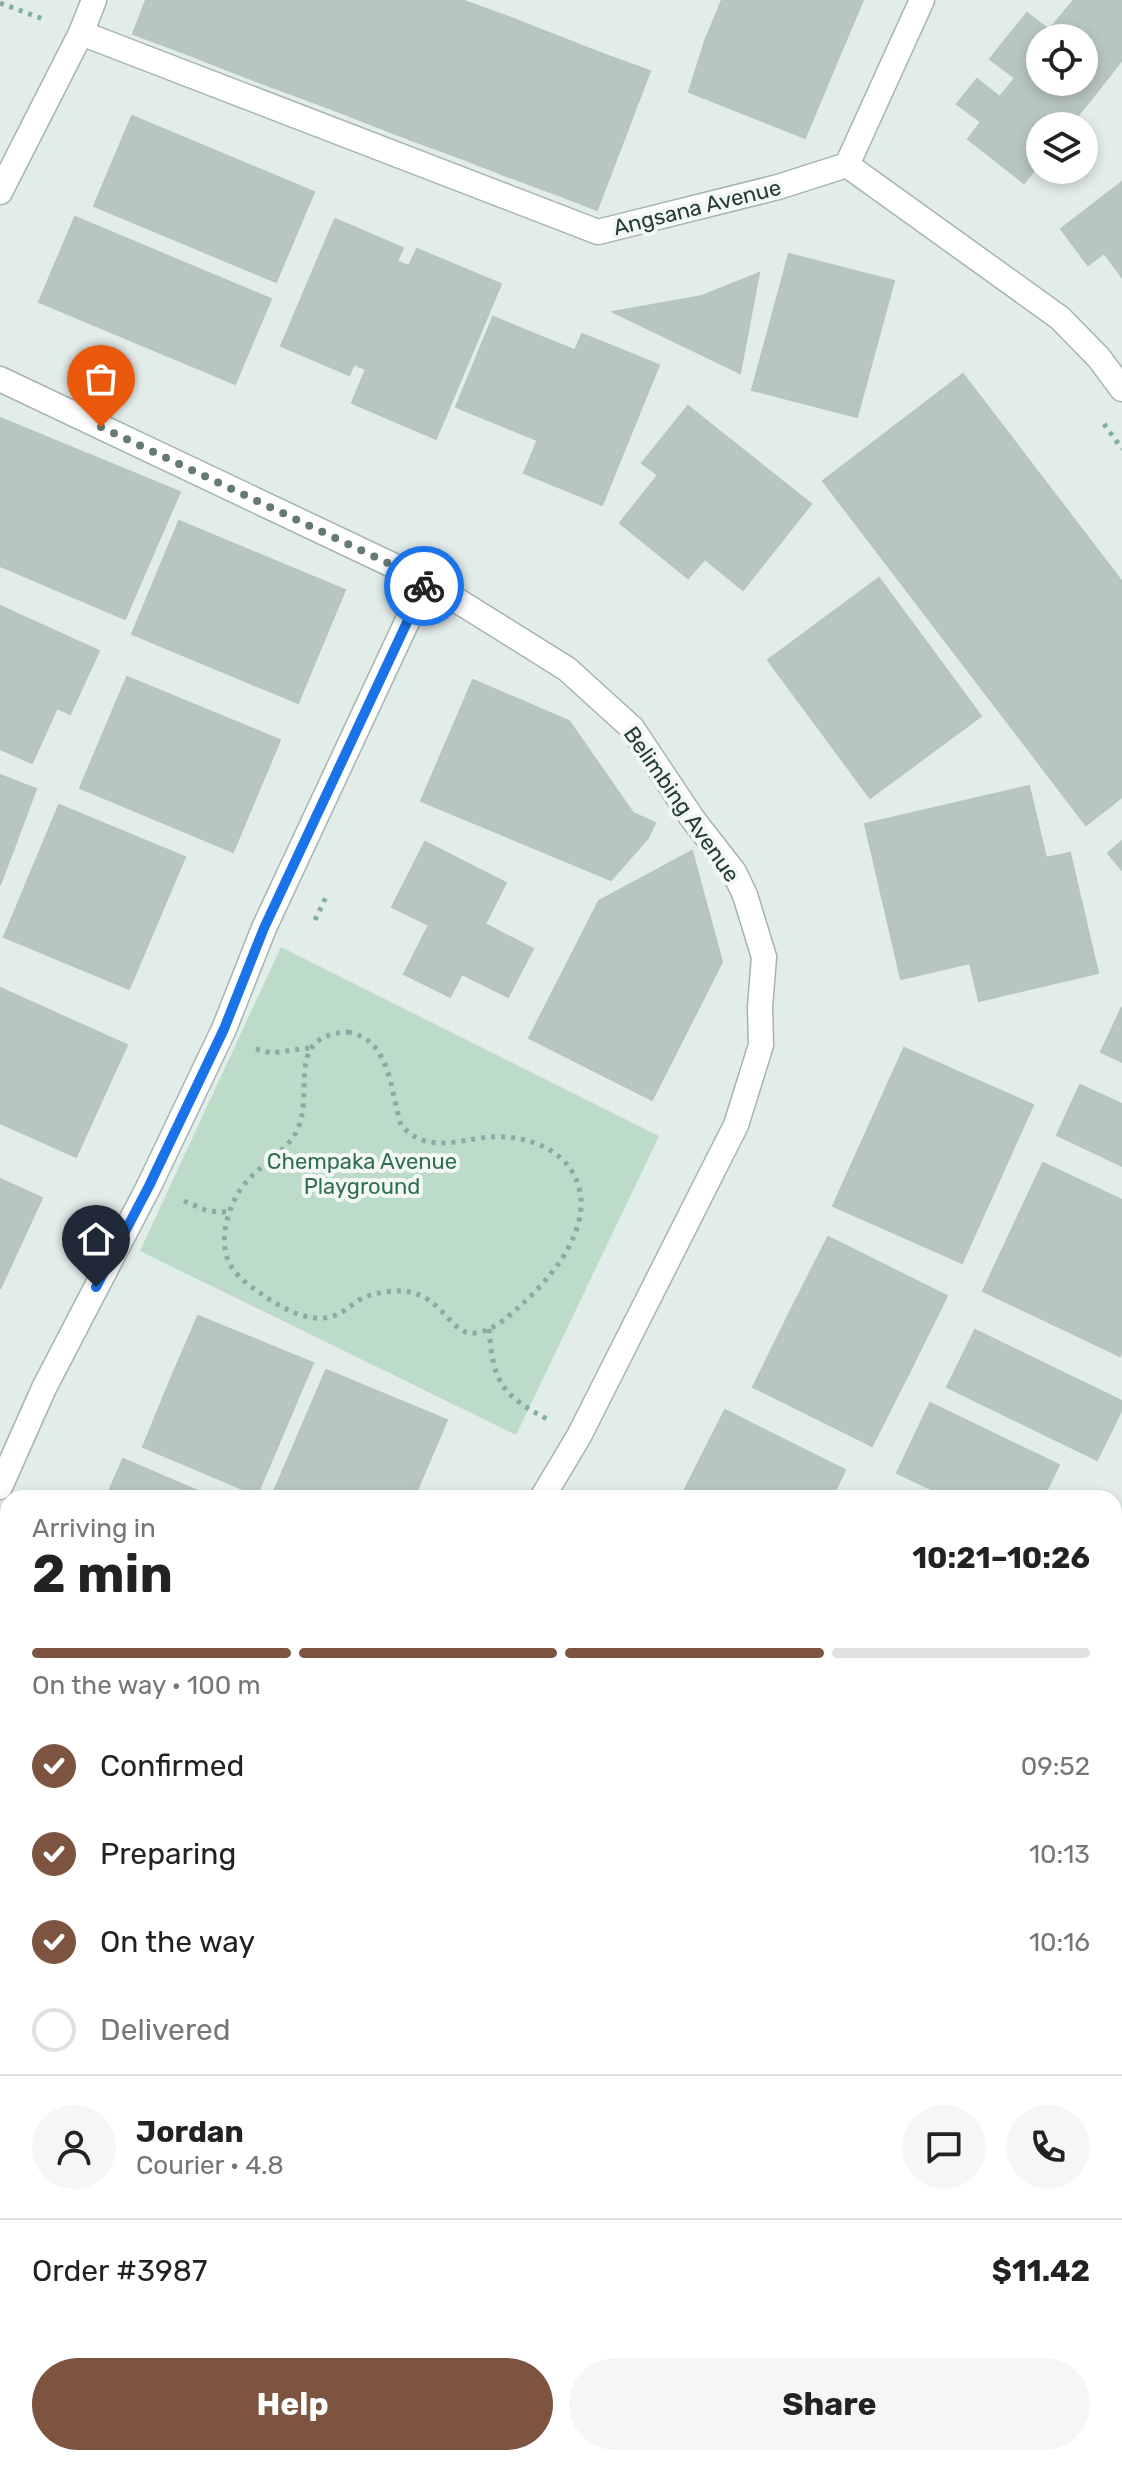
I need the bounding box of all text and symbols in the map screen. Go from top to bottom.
map controls [1026,24,1098,184]
button: locate [1026,24,1098,96]
button: layers [1026,112,1098,184]
street label: Angsana Avenue [610,174,784,241]
pin [67,345,135,427]
icon: bag [79,357,123,401]
courier [384,546,464,626]
icon: bike [402,564,446,608]
street label: Belimbing Avenue [618,721,745,887]
park label: Chempaka Avenue Playground [267,1148,457,1200]
pin [62,1205,130,1287]
icon: home [74,1217,118,1261]
text: Arriving in [32,1513,156,1544]
text: 10:21–10:26 [912,1540,1090,1576]
text: 2 min [32,1543,173,1605]
text: On the way · 100 m [32,1670,261,1701]
icon: check [32,1744,76,1788]
text: Confirmed [100,1748,244,1784]
text: 09:52 [1021,1751,1090,1782]
icon: check [32,1832,76,1876]
text: Preparing [100,1836,236,1872]
text: 10:13 [1029,1839,1090,1870]
icon: check [32,1920,76,1964]
text: On the way [100,1924,255,1960]
text: 10:16 [1029,1927,1090,1958]
text: Delivered [100,2012,231,2048]
button: person [32,2105,116,2189]
button: chat [902,2105,986,2189]
button: phone [1006,2105,1090,2189]
text: Jordan [136,2114,244,2150]
text: Courier · 4.8 [136,2150,284,2181]
text: Order #3987 [32,2253,207,2289]
text: $11.42 [992,2253,1090,2289]
button: Help [32,2358,553,2450]
button: Share [569,2358,1090,2450]

